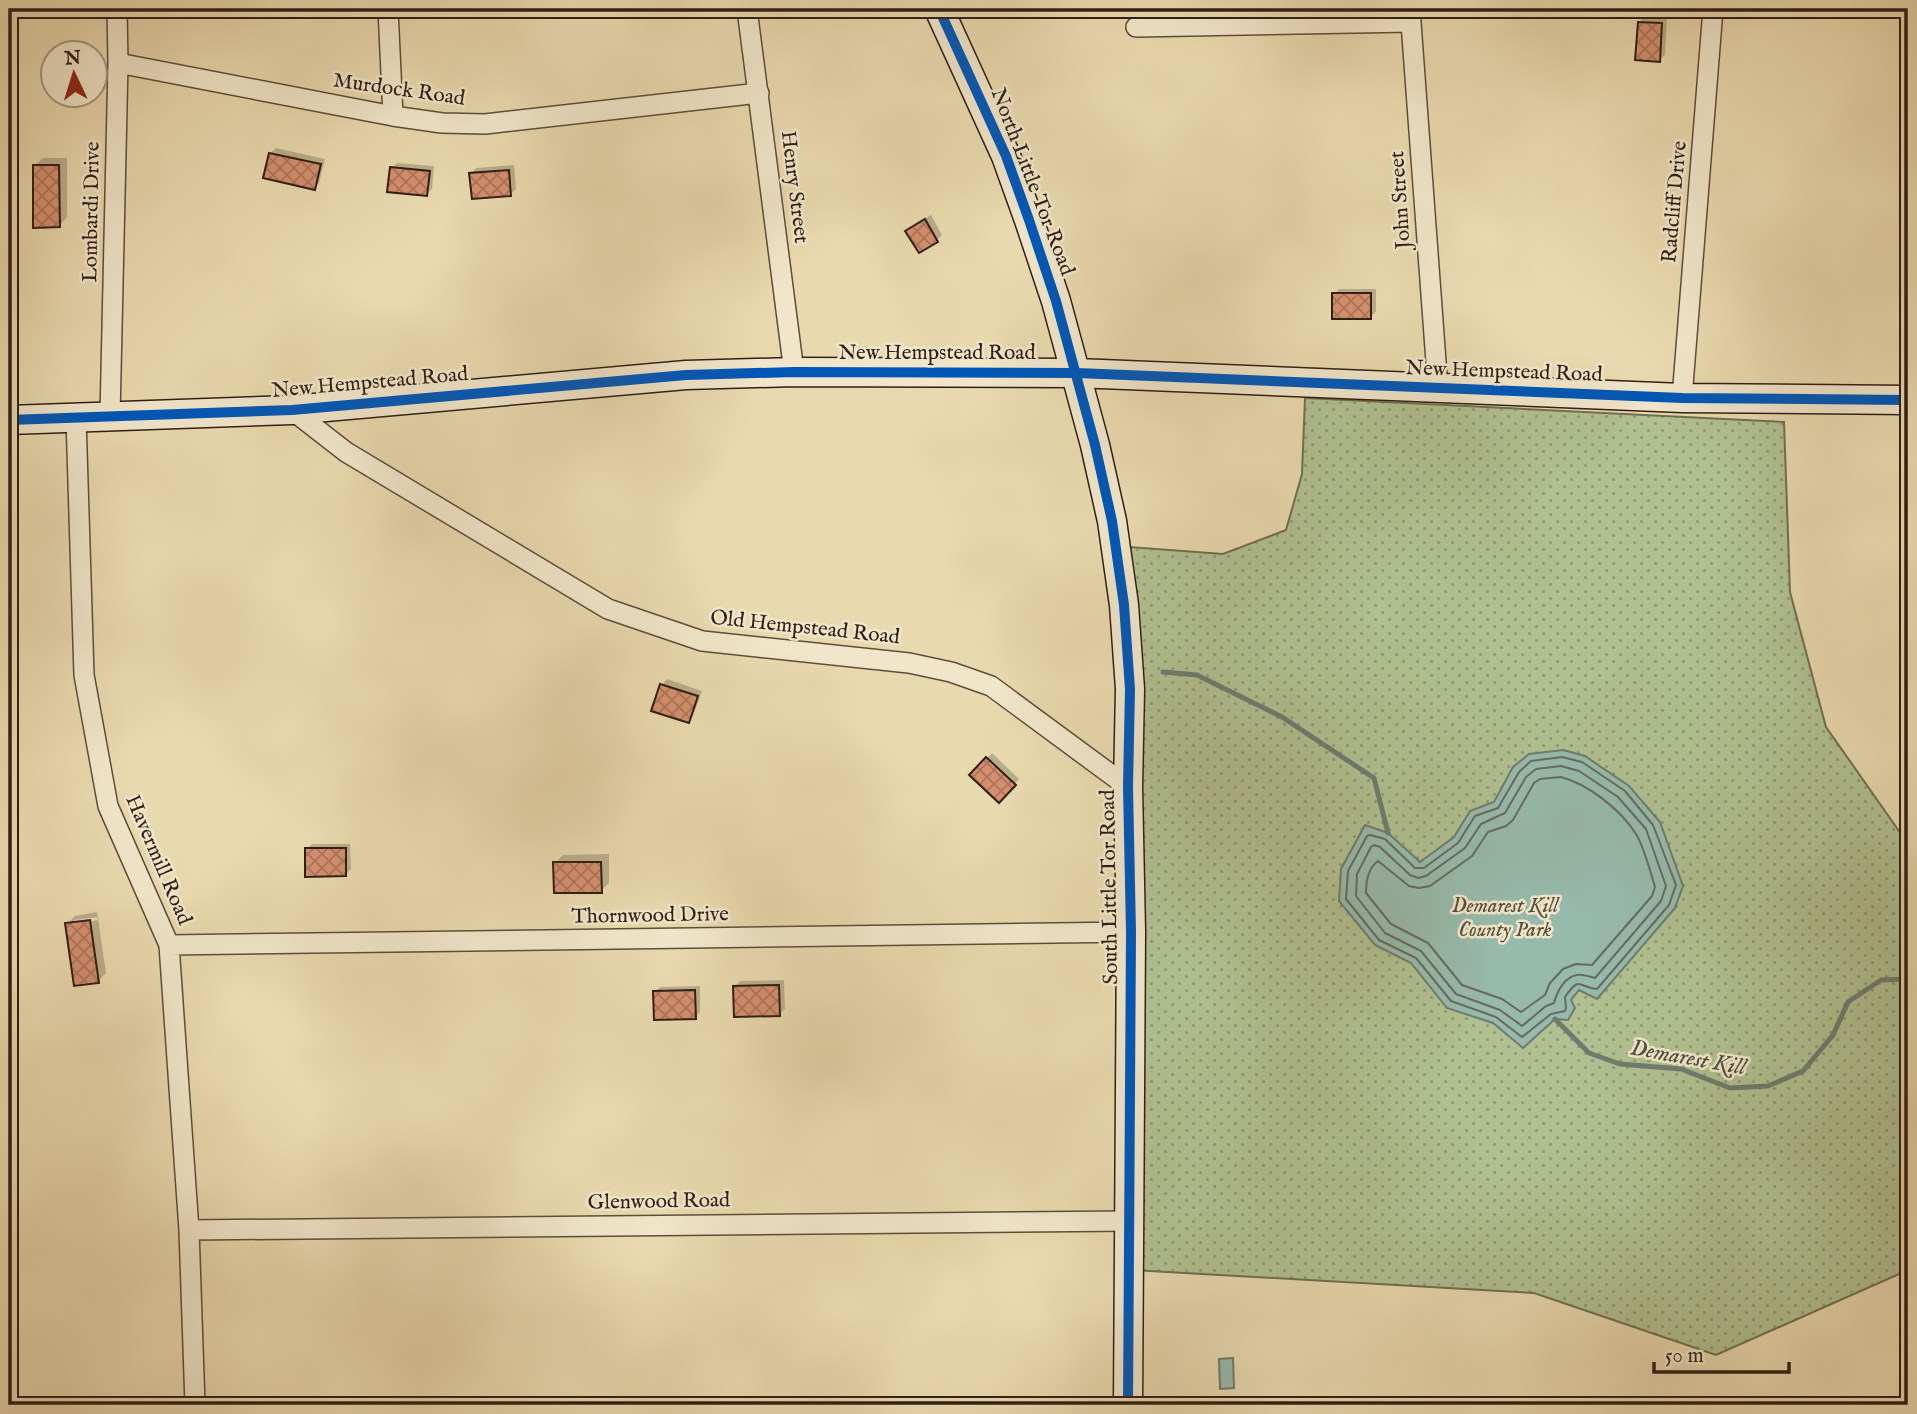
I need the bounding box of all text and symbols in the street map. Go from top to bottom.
north arrow [38,38,108,108]
text: N [63,46,83,72]
street label: Murdock Road [331,67,467,113]
street label: North Little Tor Road [984,84,1080,280]
street label: Henry Street [774,129,814,245]
street label: Radcliff Drive [1656,139,1694,264]
street label: Lombardi Drive [77,141,107,283]
street label: John Street [1384,150,1418,252]
street label: New Hempstead Road [838,340,1036,367]
street label: New Hempstead Road [1405,355,1604,389]
street label: New Hempstead Road [271,361,470,405]
street label: Old Hempstead Road [709,605,902,651]
street label: South Little Tor Road [1095,788,1125,985]
street label: Havermill Road [118,791,198,930]
park label: Demarest Kill County Park [1452,893,1560,944]
street label: Thornwood Drive [571,901,729,931]
water label: Demarest Kill [1628,1034,1750,1083]
street label: Glenwood Road [588,1187,731,1217]
scale bar [1654,1330,1789,1374]
text: 50 m [1665,1343,1704,1370]

